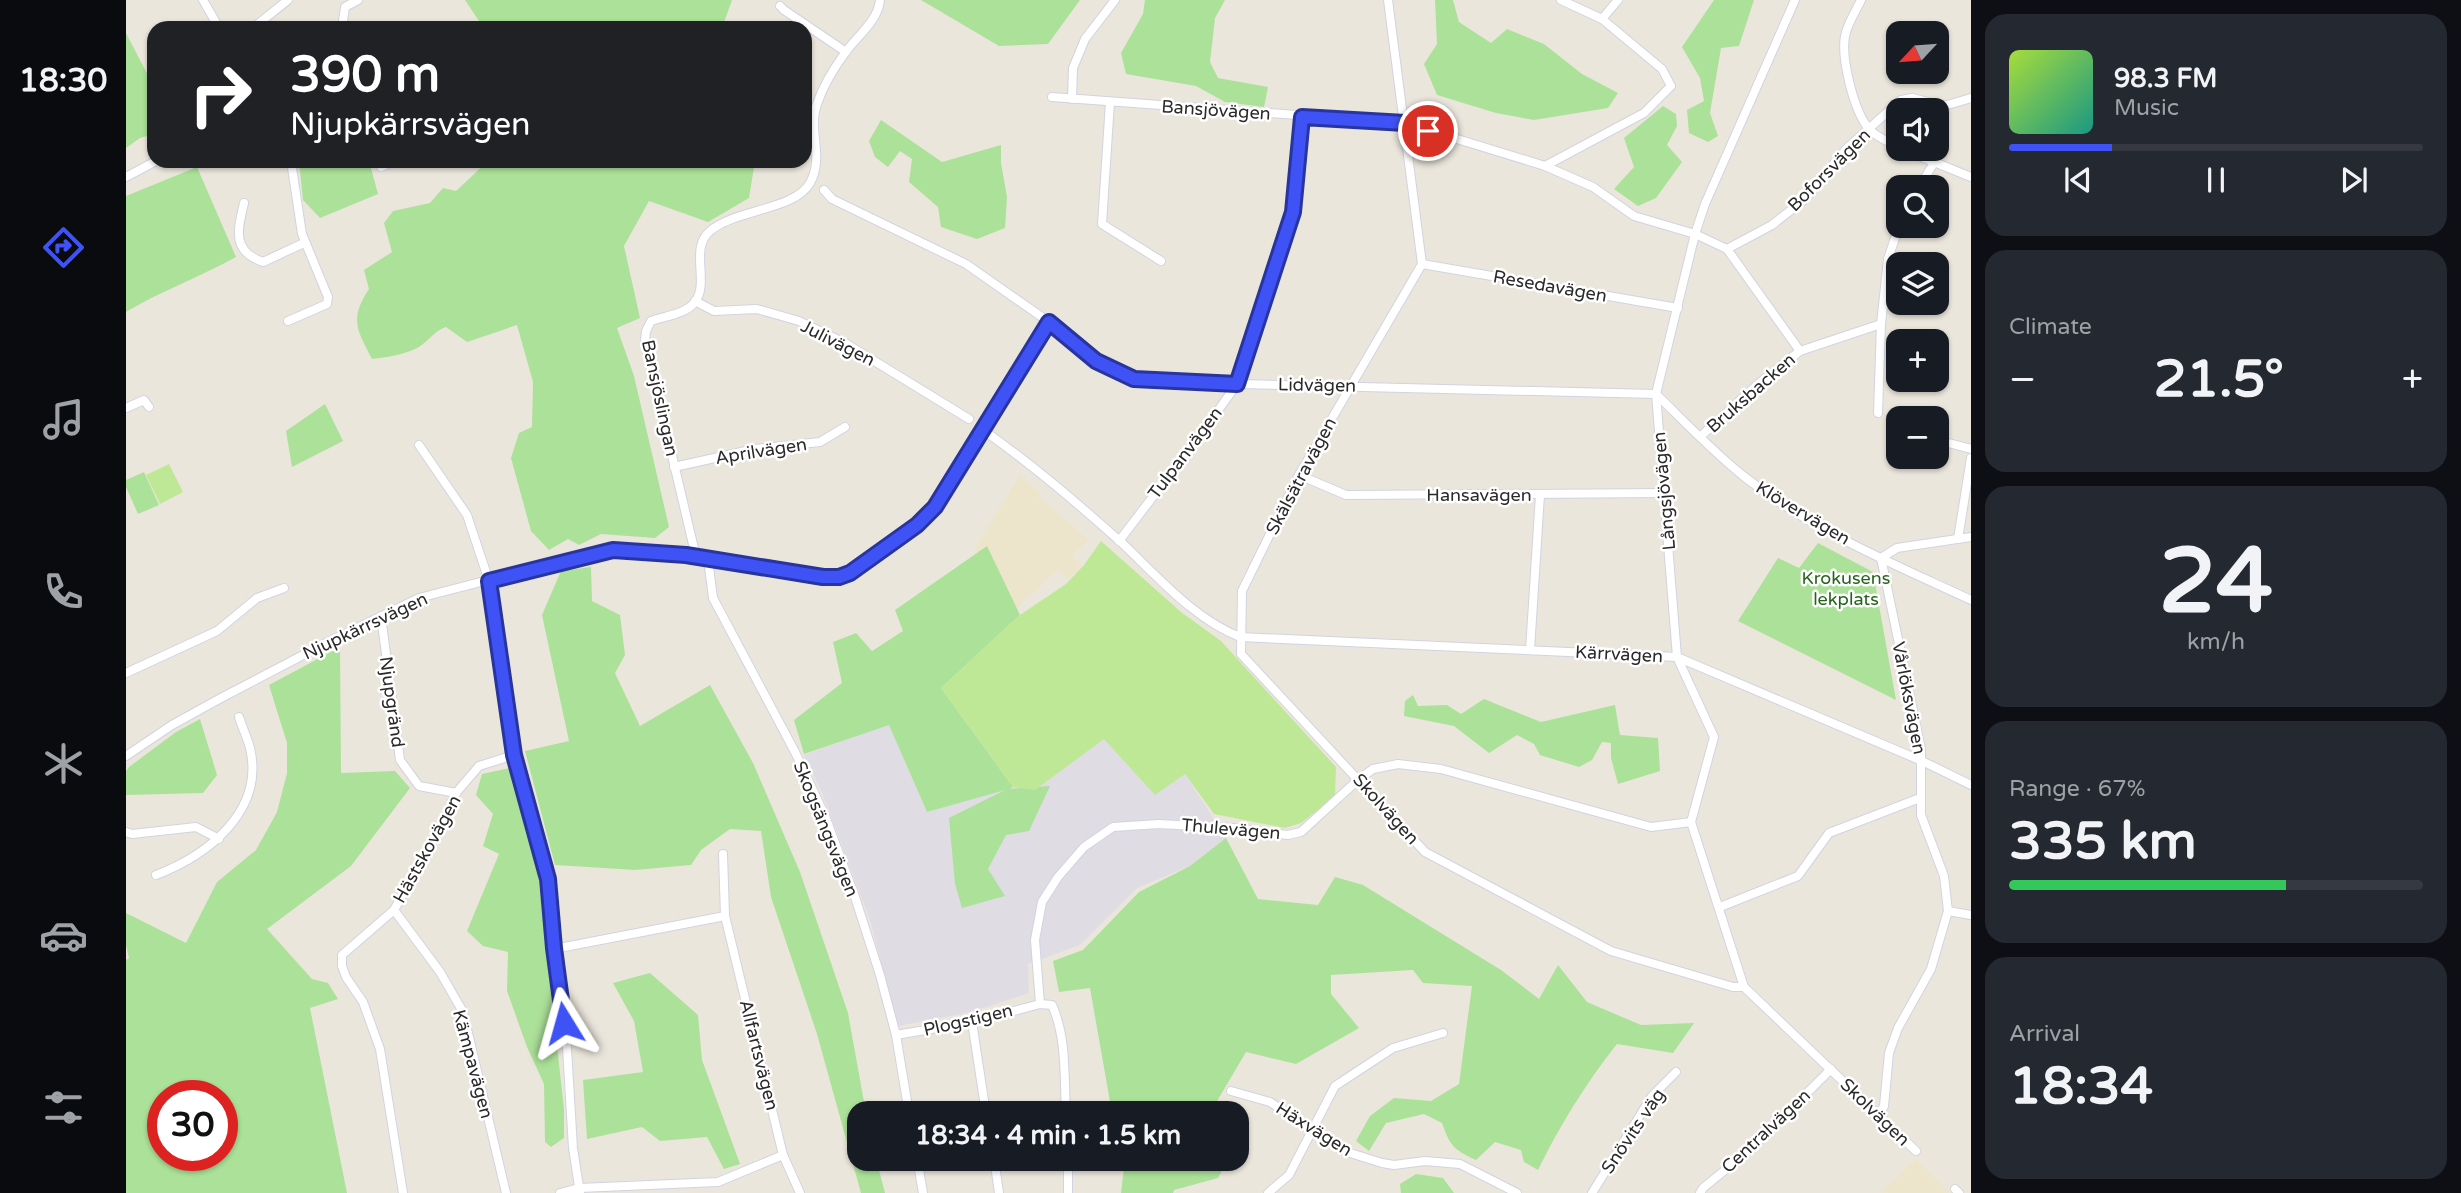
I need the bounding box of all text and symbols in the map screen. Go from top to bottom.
north arrow [1886,21,1950,84]
map controls [1886,21,1949,469]
text: 390 m [290,46,440,105]
icon: right [175,49,266,140]
text: 18:30 [19,62,107,100]
text: 98.3 FM [2114,63,2217,94]
text: Music [2114,94,2179,122]
street label: Bansjövägen [1161,95,1271,125]
button: sound [1886,98,1949,161]
pin [1398,101,1458,161]
text: Njupkärrsvägen [290,106,531,144]
icon: arrive [1409,112,1447,150]
street label: Boforsvägen [1783,124,1875,216]
icon: previous [2059,161,2097,199]
icon: pause [2197,161,2235,199]
icon: next [2335,161,2373,199]
button: search [1886,175,1949,238]
icon: directions [39,223,88,272]
button: layers [1886,252,1949,315]
street label: Resedavägen [1491,265,1609,307]
text: Climate [2009,313,2092,341]
street label: Julivägen [797,315,879,371]
button: + [1886,329,1949,392]
street label: Bansjöslingan [637,338,683,458]
street label: Bruksbacken [1702,348,1800,438]
text: 21.5° [2154,348,2284,411]
text: − [2009,357,2036,403]
text: + [2402,357,2423,403]
street label: Lidvägen [1278,373,1356,397]
icon: music [39,395,88,444]
street label: Tulpanvägen [1143,403,1227,503]
button: − [1886,406,1949,469]
street label: Skälsätravägen [1261,414,1341,538]
street label: Långsjövägen [1648,431,1680,551]
street label: Aprilvägen [714,433,808,469]
street label: Klövervägen [1752,476,1854,550]
street label: Hansavägen [1426,484,1532,506]
text: 24 [2159,527,2273,637]
icon: phone [39,567,88,616]
park label: Krokusens lekplats [1802,567,1890,610]
street label: Njupkärrsvägen [299,587,431,665]
text: km/h [2187,628,2245,656]
street label: Vårlöksvägen [1887,640,1931,756]
street label: Kärrvägen [1574,641,1664,667]
street label: Njupgränd [375,655,409,749]
icon: climate [39,739,88,788]
street label: Skogsängsvägen [789,758,863,900]
street label: Skolvägen [1348,769,1424,849]
text: Range · 67% [2009,775,2145,803]
street label: Hästskovägen [388,791,466,907]
text: 335 km [2009,810,2197,873]
street label: Thulevägen [1181,814,1281,844]
icon: car [39,911,88,960]
position arrow [527,986,601,1060]
street label: Allfartsvägen [735,997,783,1113]
street label: Plogstigen [921,999,1015,1041]
street label: Kämpavägen [448,1007,498,1121]
text: Arrival [2009,1020,2080,1048]
text: 18:34 [2009,1055,2153,1118]
street label: Skolvägen [1836,1073,1914,1151]
speed limit sign: 30 [147,1080,238,1171]
icon: filters [39,1083,88,1132]
street label: Snövits väg [1597,1084,1669,1178]
street label: Centralvägen [1717,1084,1815,1178]
street label: Häxvägen [1272,1097,1356,1161]
text: 18:34 · 4 min · 1.5 km [915,1120,1181,1151]

